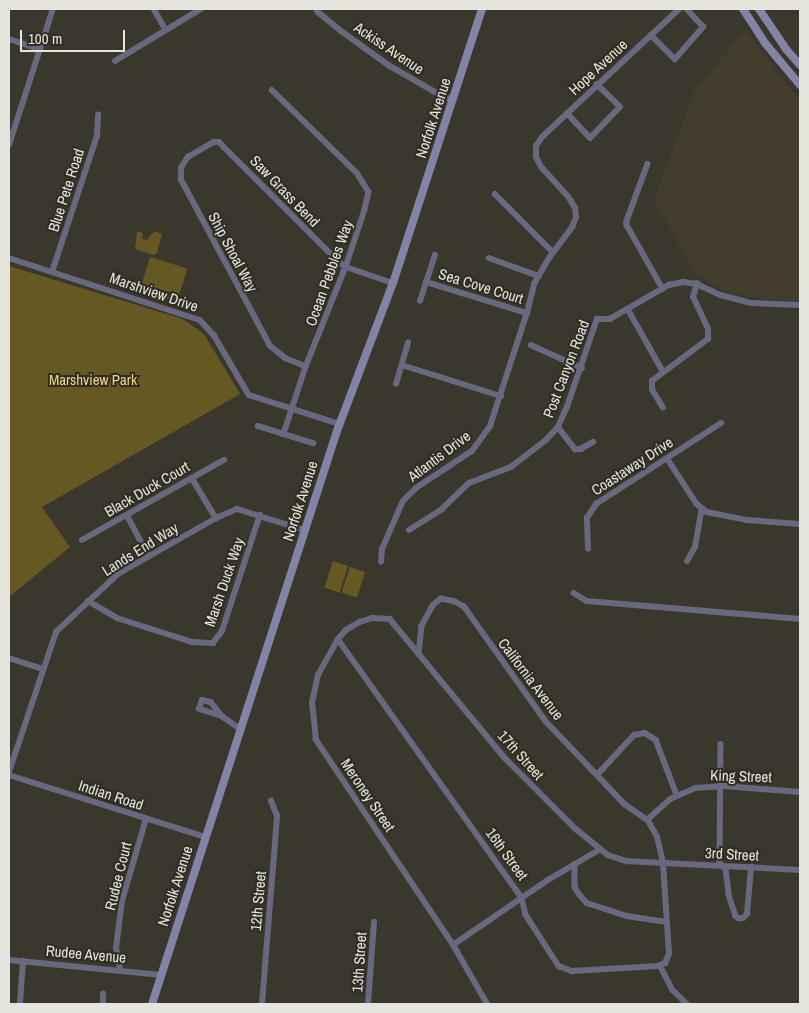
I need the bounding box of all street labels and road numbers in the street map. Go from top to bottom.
street label: Ackiss Avenue [350,18,428,78]
street label: Hope Avenue [565,35,631,99]
street label: Norfolk Avenue [411,75,455,161]
street label: Blue Pete Road [44,146,88,234]
street label: Saw Grass Bend [246,152,324,230]
street label: Ship Shoal Way [204,209,262,295]
street label: Ocean Pebbles Way [301,217,357,329]
street label: Sea Cove Court [437,265,525,307]
street label: Marshview Drive [107,268,201,316]
street label: Post Canyon Road [539,318,593,420]
street label: Atlantis Drive [404,427,474,485]
street label: Coastaway Drive [588,433,676,499]
street label: Black Duck Court [101,457,193,521]
street label: Norfolk Avenue [278,458,322,544]
street label: Lands End Way [99,518,181,580]
street label: Marsh Duck Way [200,535,248,629]
street label: California Avenue [494,634,568,724]
street label: 17th Street [494,727,548,783]
street label: Meroney Street [337,755,399,835]
street label: King Street [710,766,772,786]
street label: Indian Road [76,776,146,814]
street label: 16th Street [482,824,532,884]
street label: Rudee Court [101,840,135,912]
street label: Norfolk Avenue [153,843,197,929]
street label: 3rd Street [705,844,759,864]
street label: 12th Street [246,870,270,932]
street label: 13th Street [348,931,370,993]
street label: Rudee Avenue [45,941,127,967]

